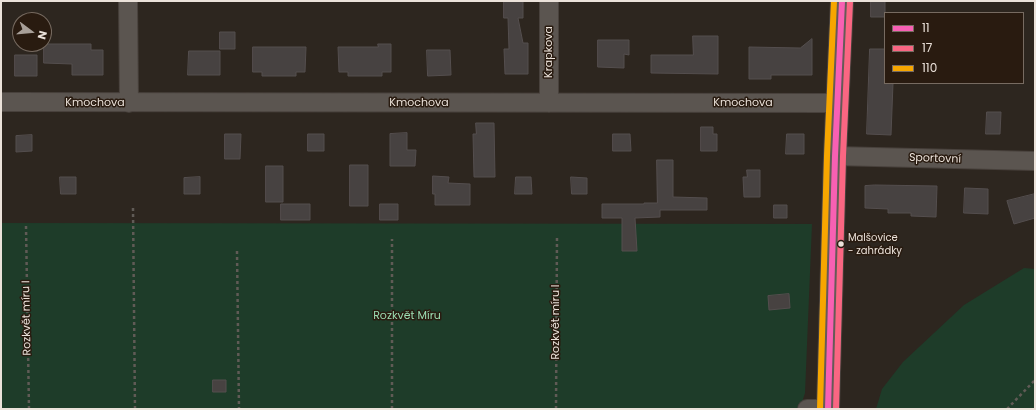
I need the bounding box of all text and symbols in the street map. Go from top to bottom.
north arrow [12,12,52,52]
legend [884,12,1024,84]
text: 11 [922,19,930,36]
street label: Krapkova [542,26,556,78]
text: N [34,29,51,41]
text: 17 [922,39,932,56]
text: 110 [922,59,937,76]
street label: Kmochova [65,96,125,110]
street label: Kmochova [389,96,449,110]
street label: Kmochova [713,96,773,110]
street label: Sportovní [909,151,961,167]
place label: Malšovice - zahrádky [848,232,902,256]
marker: Malšovice - zahrádky [836,239,846,249]
street label: Rozkvět míru I [20,280,34,356]
street label: Rozkvět míru I [549,284,563,360]
park label: Rozkvět Míru [373,309,441,323]

